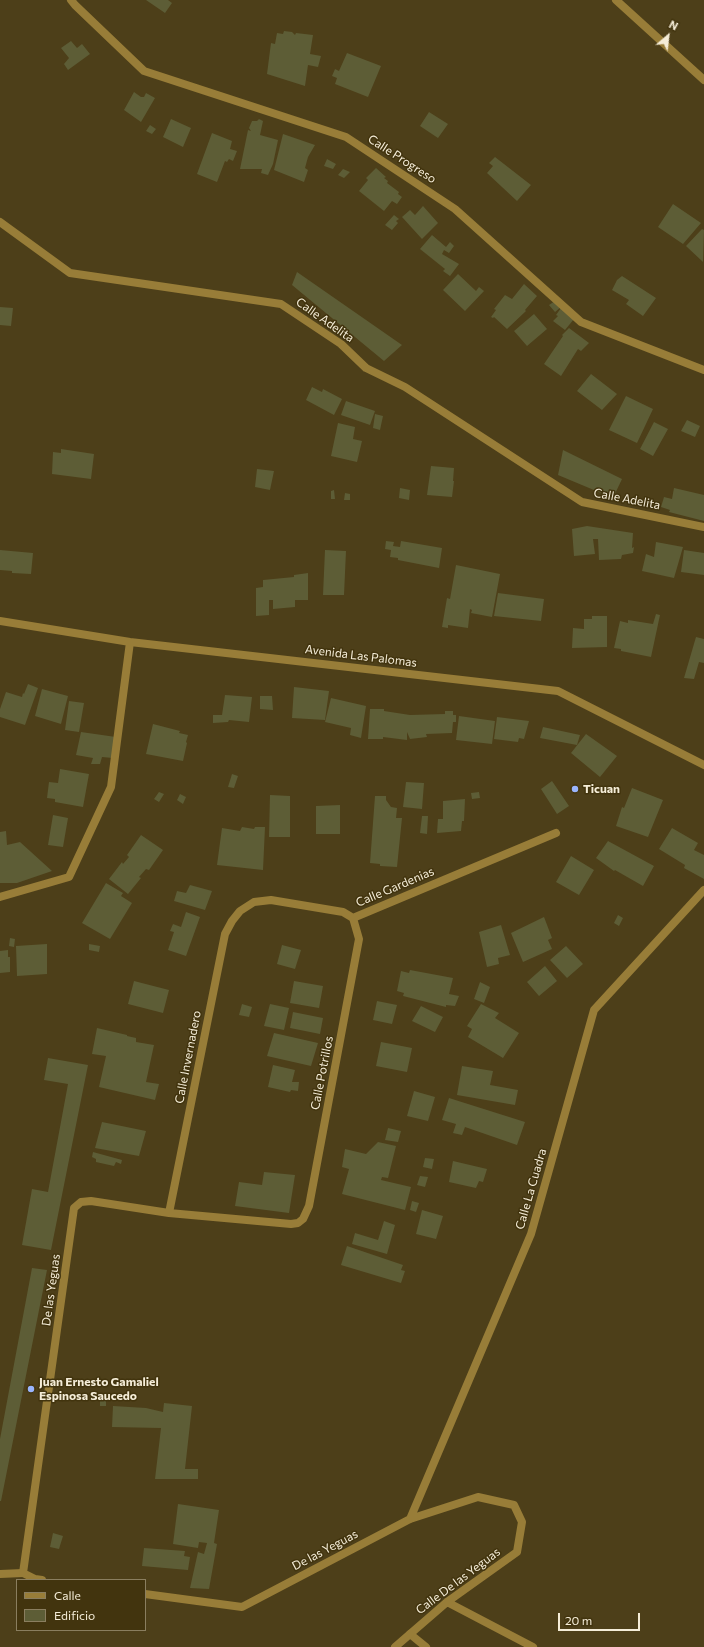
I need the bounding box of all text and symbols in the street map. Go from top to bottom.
north arrow [648,16,688,56]
text: N [667,17,681,33]
street label: Calle Progreso [365,132,439,186]
street label: Calle Adelita [293,295,357,345]
street label: Calle Adelita [592,485,662,513]
street label: Avenida Las Palomas [304,642,418,670]
place label: Ticuan [583,782,620,796]
marker: Ticuan [570,784,580,794]
street label: Calle Gardenias [354,864,436,910]
street label: Calle Invernadero [172,1009,204,1105]
street label: Calle Potrillos [308,1035,336,1111]
street label: Calle La Cuadra [513,1147,549,1231]
street label: De las Yeguas [39,1253,63,1327]
place label: Juan Ernesto Gamaliel Espinosa Saucedo [39,1375,159,1403]
marker: Juan Ernesto Gamaliel Espinosa Saucedo [26,1384,36,1394]
street label: De las Yeguas [290,1527,360,1573]
street label: Calle De las Yeguas [413,1545,503,1617]
legend [16,1579,146,1631]
text: Calle [54,1588,81,1602]
scale bar [560,1605,642,1631]
text: Edificio [54,1608,95,1622]
text: 20 m [565,1613,592,1627]

